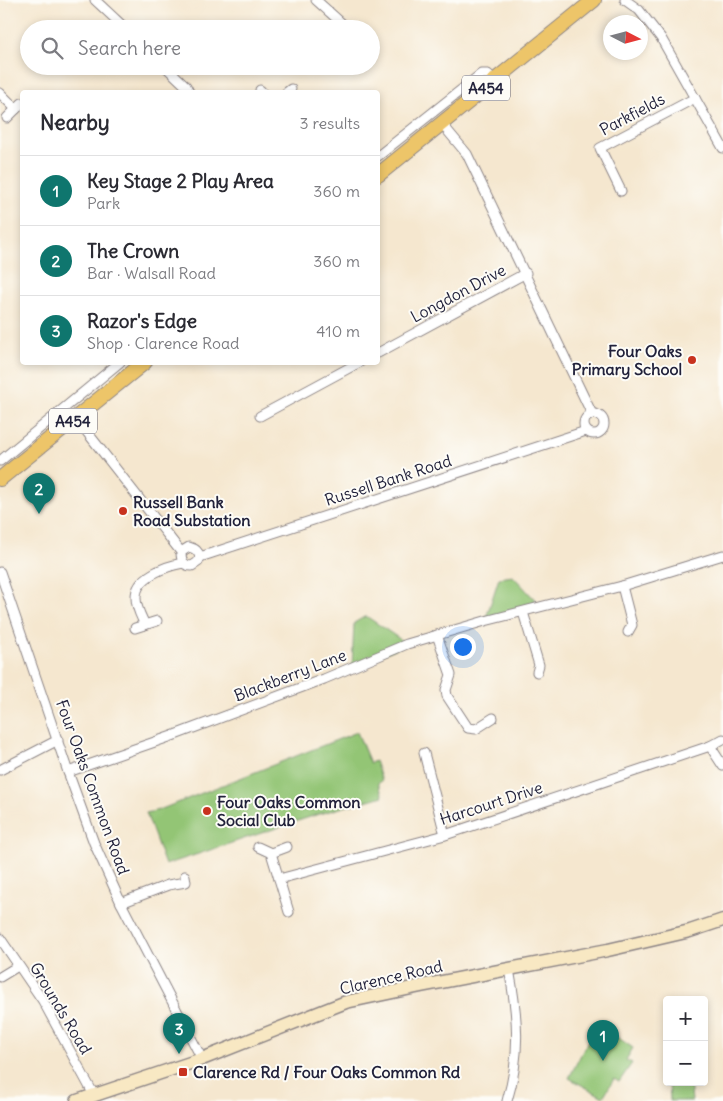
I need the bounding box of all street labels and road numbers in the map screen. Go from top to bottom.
road number: A454 [462,76,510,100]
street label: Parkfields [596,89,668,139]
street label: Longdon Drive [407,260,509,326]
road number: A454 [49,408,97,434]
street label: Russell Bank Road [322,450,454,510]
street label: Blackberry Lane [231,644,349,706]
street label: Four Oaks Common Road [52,697,134,877]
street label: Harcourt Drive [437,777,545,829]
street label: Clarence Road [338,955,444,999]
street label: Grounds Road [26,958,96,1058]

